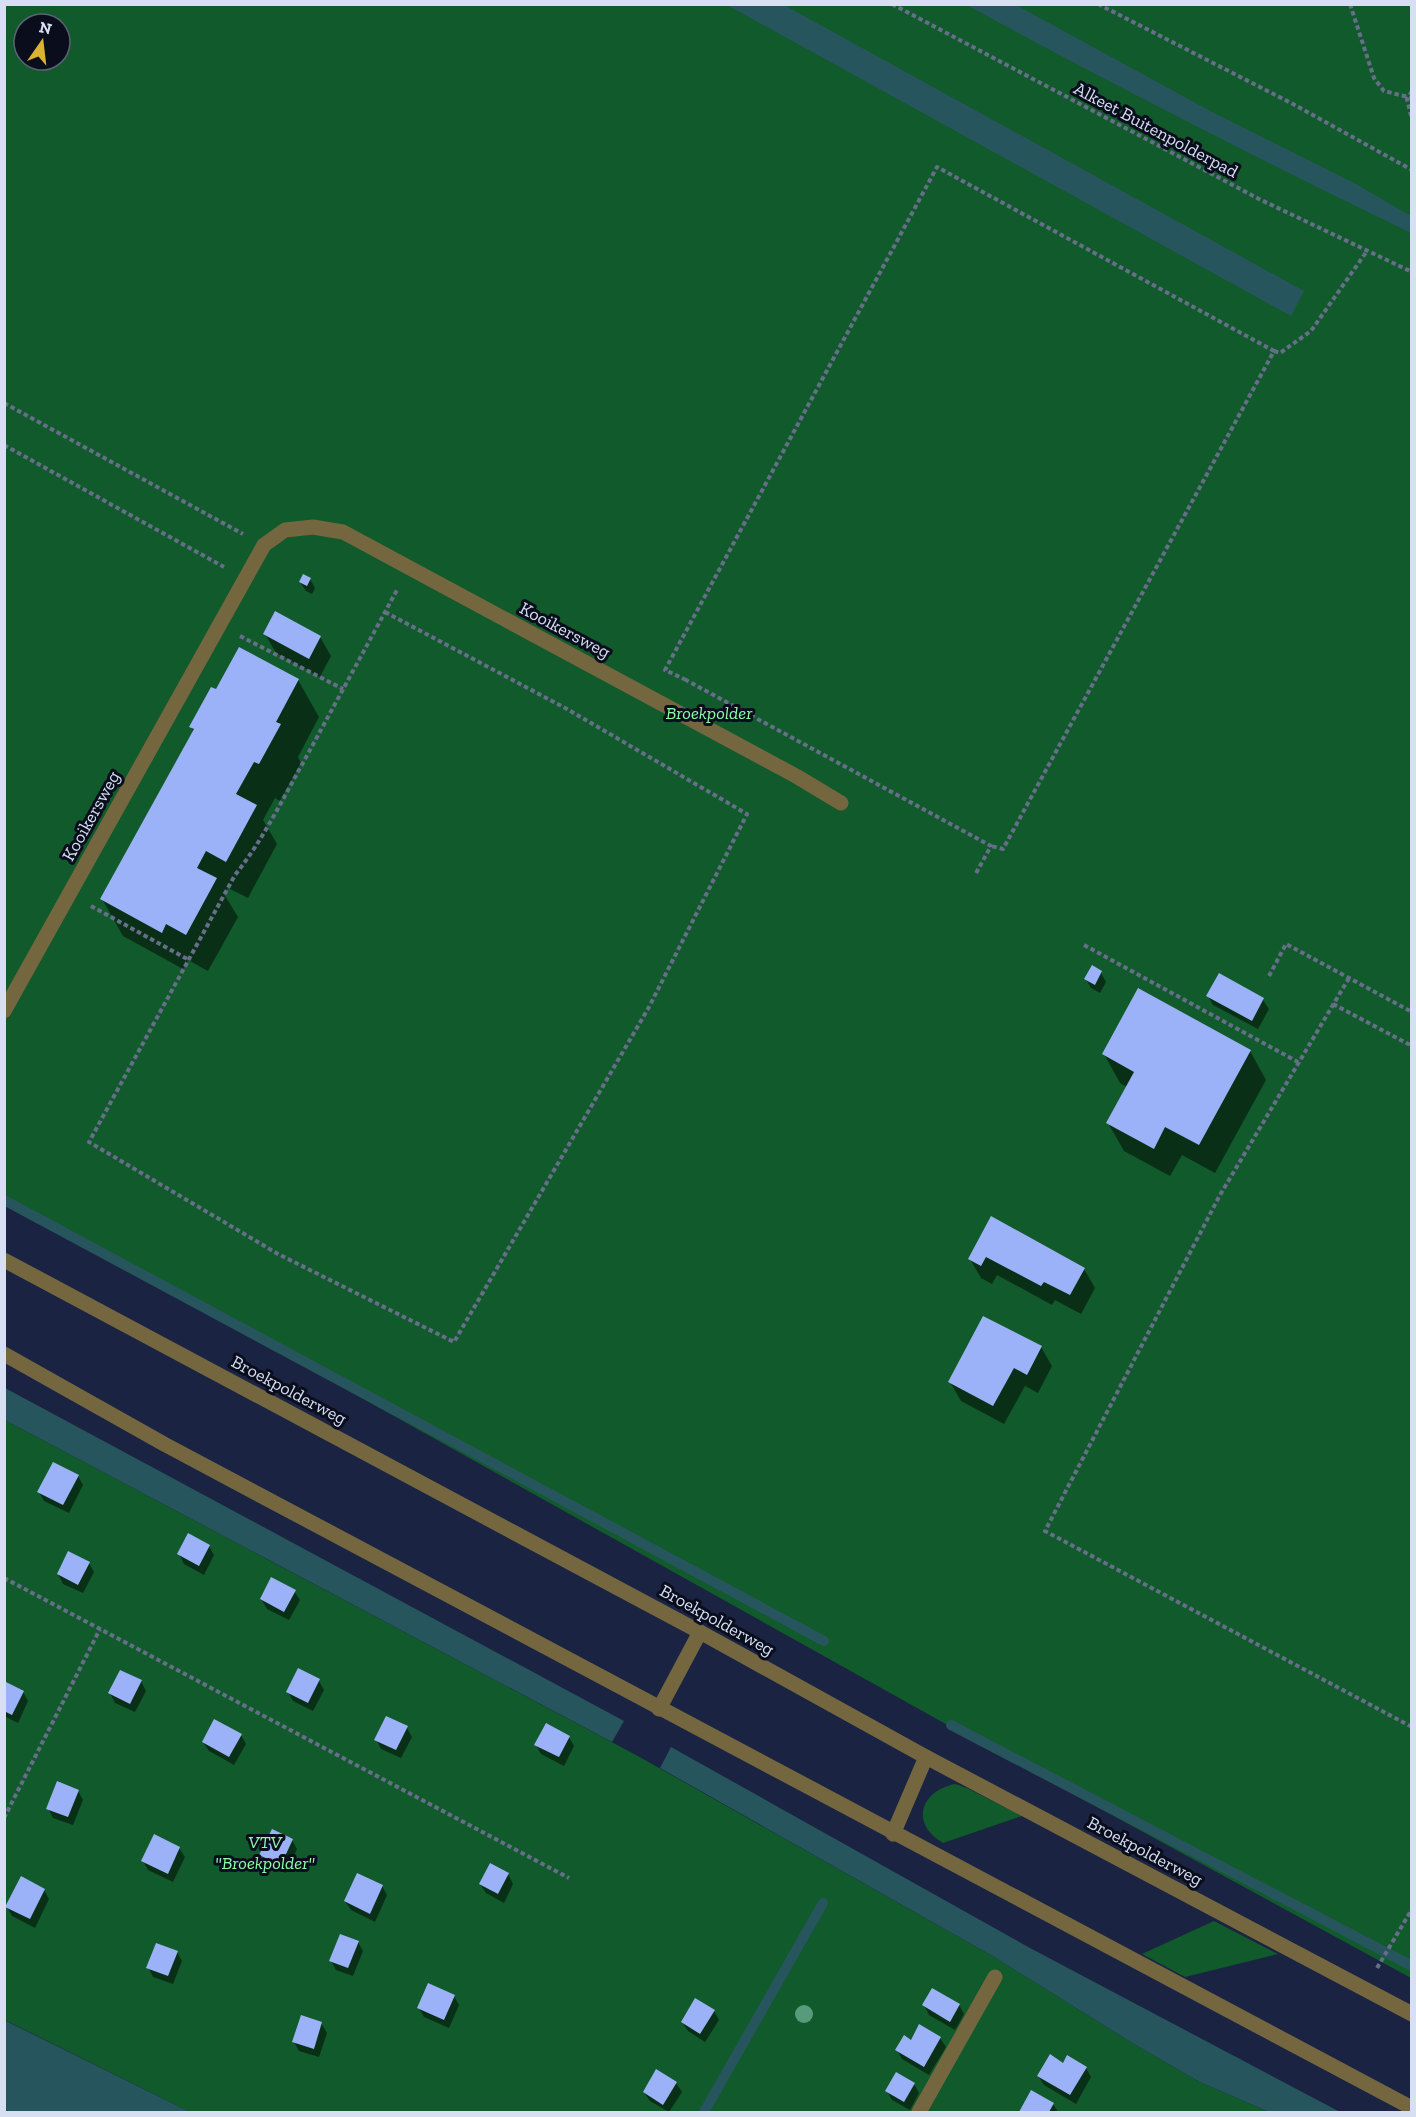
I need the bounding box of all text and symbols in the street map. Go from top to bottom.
north arrow [12,12,72,72]
text: N [37,17,54,39]
street label: Alkeet Buitenpolderpad [1070,77,1242,183]
street label: Kooikersweg [516,597,614,663]
park label: Broekpolder [666,702,753,724]
street label: Kooikersweg [57,767,125,865]
street label: Broekpolderweg [228,1350,350,1430]
street label: Broekpolderweg [656,1580,778,1661]
street label: Broekpolderweg [1084,1811,1206,1891]
park label: VTV "Broekpolder" [215,1831,315,1874]

